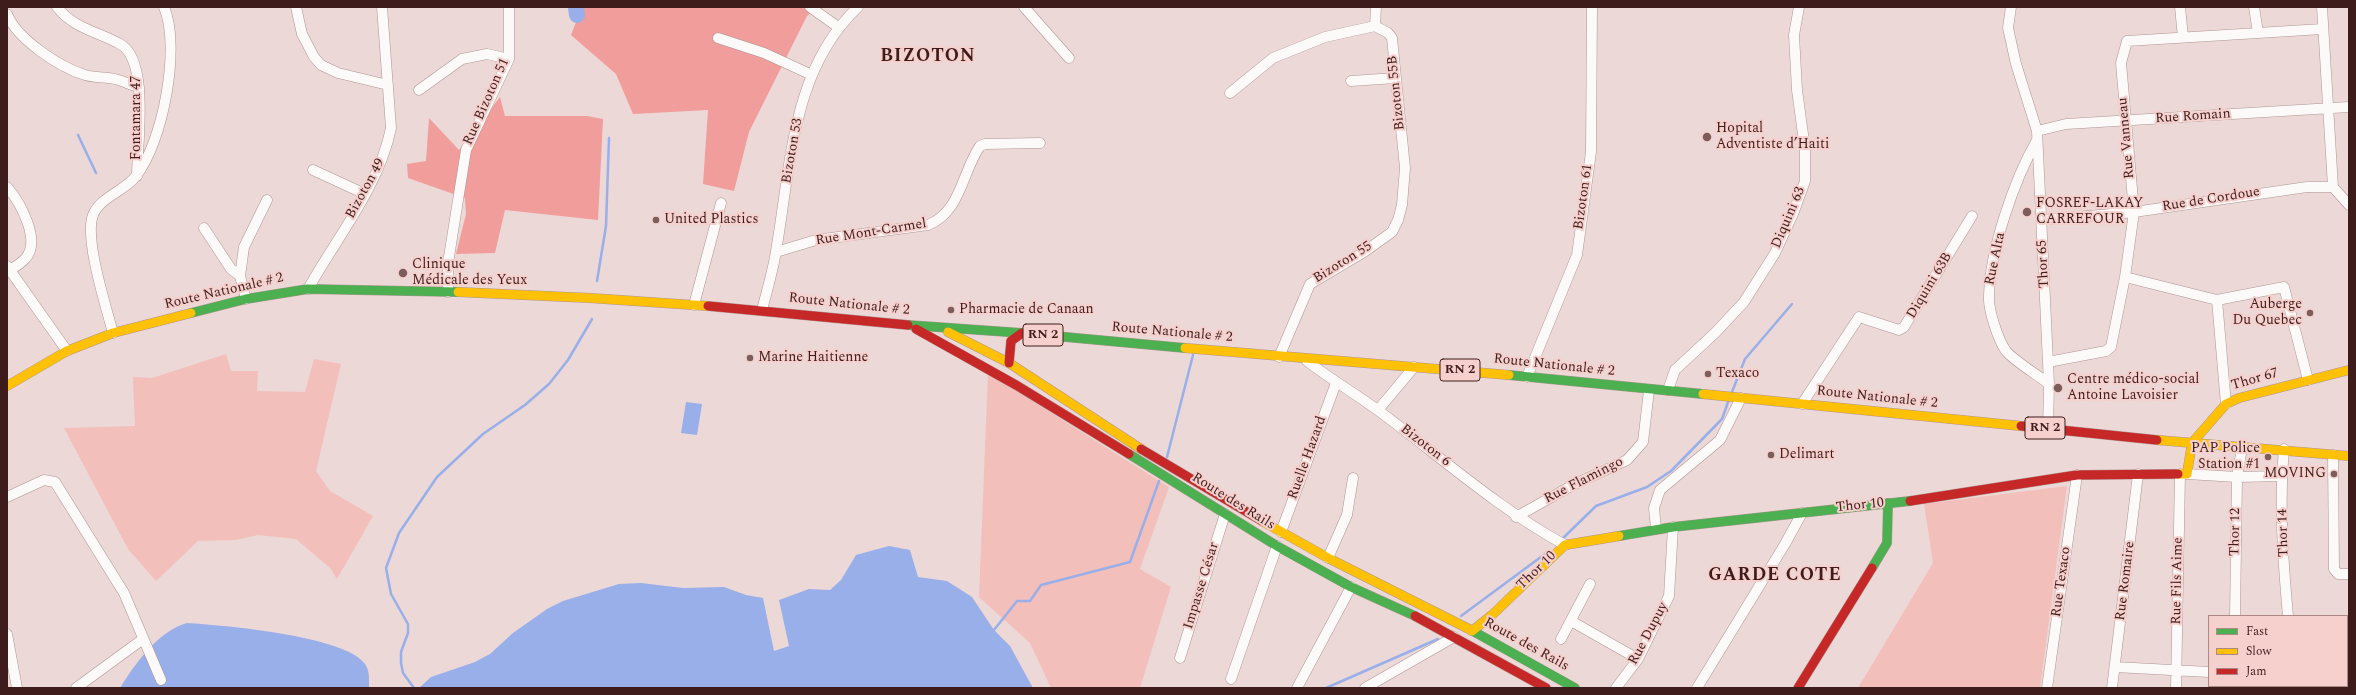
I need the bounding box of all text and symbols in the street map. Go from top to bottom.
district label: BIZOTON [880,46,976,68]
street label: Bizoton 55B [1385,55,1409,131]
street label: Rue Bizoton 51 [460,56,514,148]
street label: Fontamara 47 [129,76,145,160]
street label: Rue Vanneau [2115,97,2139,179]
street label: Rue Romain [2155,106,2231,128]
street label: Bizoton 53 [779,117,807,185]
place label: Hopital Adventiste d’Haiti [1716,121,1829,154]
marker: Hopital Adventiste d’Haiti [1701,131,1713,143]
street label: Bizoton 49 [343,156,389,222]
street label: Bizoton 61 [1571,163,1597,231]
street label: Rue de Cordoue [2161,184,2261,216]
street label: Diquini 63 [1769,185,1809,251]
place label: FOSREF-LAKAY CARREFOUR [2036,196,2143,228]
marker: FOSREF-LAKAY CARREFOUR [2021,206,2033,218]
place label: United Plastics [664,212,758,228]
marker: United Plastics [651,215,661,225]
street label: Rue Mont-Carmel [814,216,928,250]
street label: Rue Alta [1982,231,2010,287]
street label: Bizoton 55 [1311,238,1375,288]
street label: Thor 65 [2034,239,2054,289]
street label: Diquini 63B [1904,250,1956,322]
place label: Clinique Médicale des Yeux [412,257,527,290]
marker: Clinique Médicale des Yeux [397,267,409,279]
street label: Route Nationale # 2 [163,270,285,314]
street label: Route Nationale # 2 [788,290,910,320]
place label: Auberge Du Quebec [2232,297,2302,330]
place label: Pharmacie de Canaan [959,302,1094,318]
marker: Pharmacie de Canaan [946,305,956,315]
marker: Auberge Du Quebec [2305,308,2315,318]
street label: Route Nationale # 2 [1111,319,1233,347]
road number: RN 2 [1023,324,1063,346]
place label: Marine Haitienne [758,350,868,366]
street label: Route Nationale # 2 [1493,351,1615,381]
marker: Marine Haitienne [745,353,755,363]
road number: RN 2 [1440,359,1480,381]
street label: Thor 67 [2230,365,2280,395]
place label: Texaco [1716,366,1759,382]
marker: Texaco [1703,369,1713,379]
place label: Centre médico-social Antoine Lavoisier [2067,372,2199,404]
marker: Centre médico-social Antoine Lavoisier [2052,382,2064,394]
street label: Route Nationale # 2 [1816,383,1938,413]
street label: Ruelle Hazard [1285,414,1331,502]
road number: RN 2 [2025,417,2065,439]
street label: Bizoton 6 [1397,421,1453,471]
place label: PAP Police Station #1 [2191,441,2260,474]
place label: Delimart [1779,447,1834,463]
marker: Delimart [1766,450,1776,460]
marker: PAP Police Station #1 [2263,452,2273,462]
street label: Rue Flamingo [1542,454,1626,508]
place label: MOVING [2264,466,2326,482]
marker: MOVING [2329,469,2339,479]
street label: Route des Rails [1188,470,1278,534]
street label: Thor 10 [1835,495,1885,517]
street label: Thor 12 [2227,508,2245,556]
street label: Thor 14 [2275,509,2293,557]
street label: Rue Fils Aime [2169,537,2187,625]
street label: Rue Romaire [2113,540,2139,622]
street label: Impasse César [1181,541,1223,631]
street label: Rue Texaco [2049,546,2075,618]
street label: Thor 10 [1514,548,1560,594]
district label: GARDE COTE [1708,565,1842,587]
street label: Rue Dupuy [1625,600,1673,668]
street label: Route des Rails [1480,615,1572,675]
legend [2208,615,2348,687]
text: Fast [2246,622,2268,641]
text: Slow [2246,642,2271,661]
text: Jam [2246,662,2267,681]

